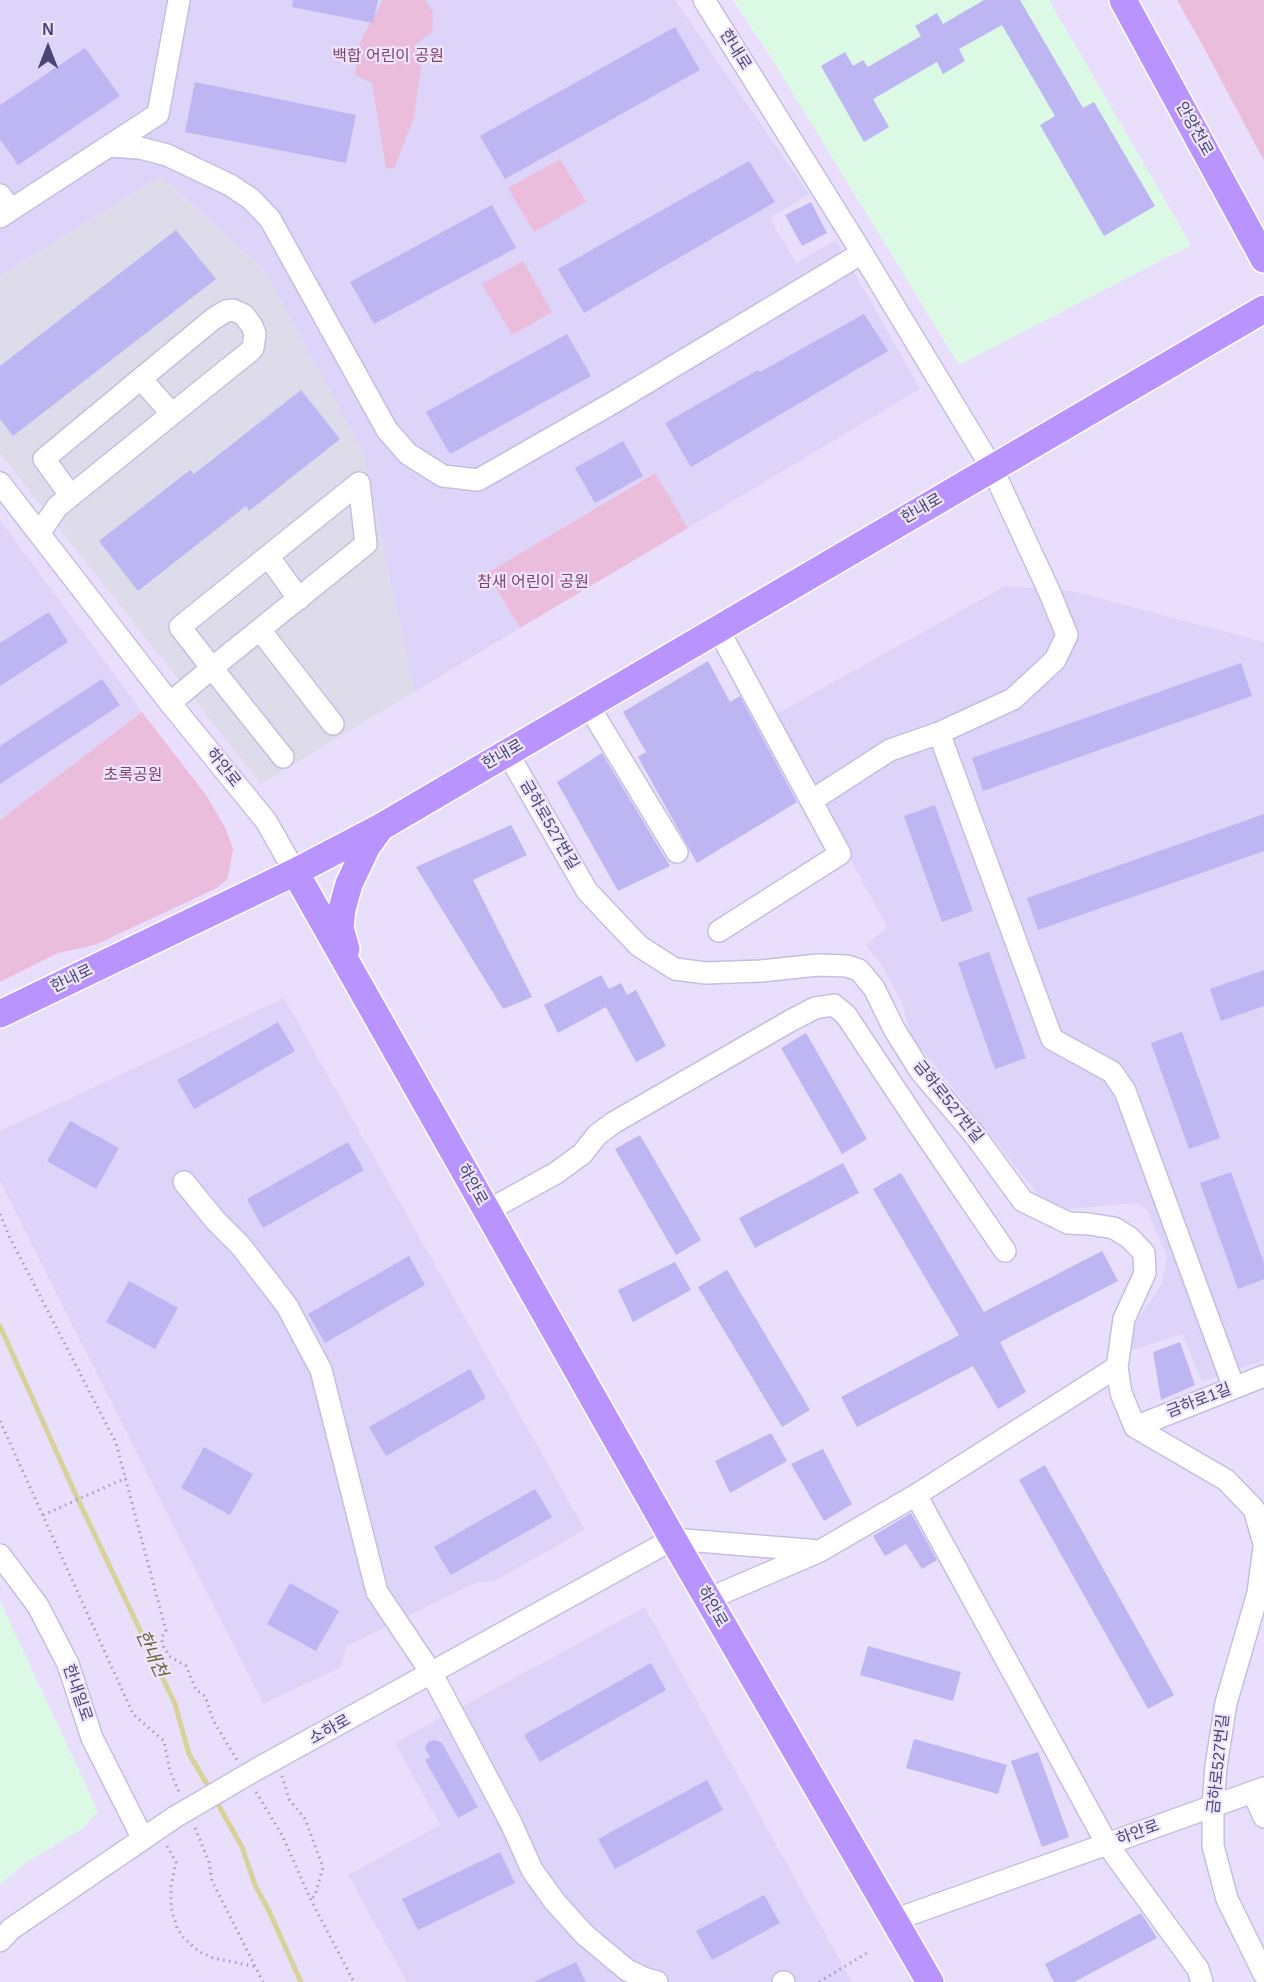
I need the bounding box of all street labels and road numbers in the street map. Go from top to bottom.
street label: 한내로 [715,26,755,74]
street label: 안양천로 [1171,99,1217,159]
street label: 한내로 [898,490,946,528]
street label: 한내로 [479,736,527,774]
street label: 하안로 [202,745,244,791]
street label: 금하로527번길 [516,777,582,873]
street label: 한내로 [48,961,96,997]
street label: 금하로527번길 [909,1057,987,1147]
street label: 하안로 [453,1161,491,1209]
street label: 금하로1길 [1164,1380,1234,1422]
street label: 하안로 [693,1583,731,1631]
street label: 한내일로 [58,1662,96,1724]
street label: 소하로 [306,1711,354,1749]
street label: 금하로527번길 [1204,1713,1234,1815]
street label: 하안로 [1114,1816,1162,1850]

